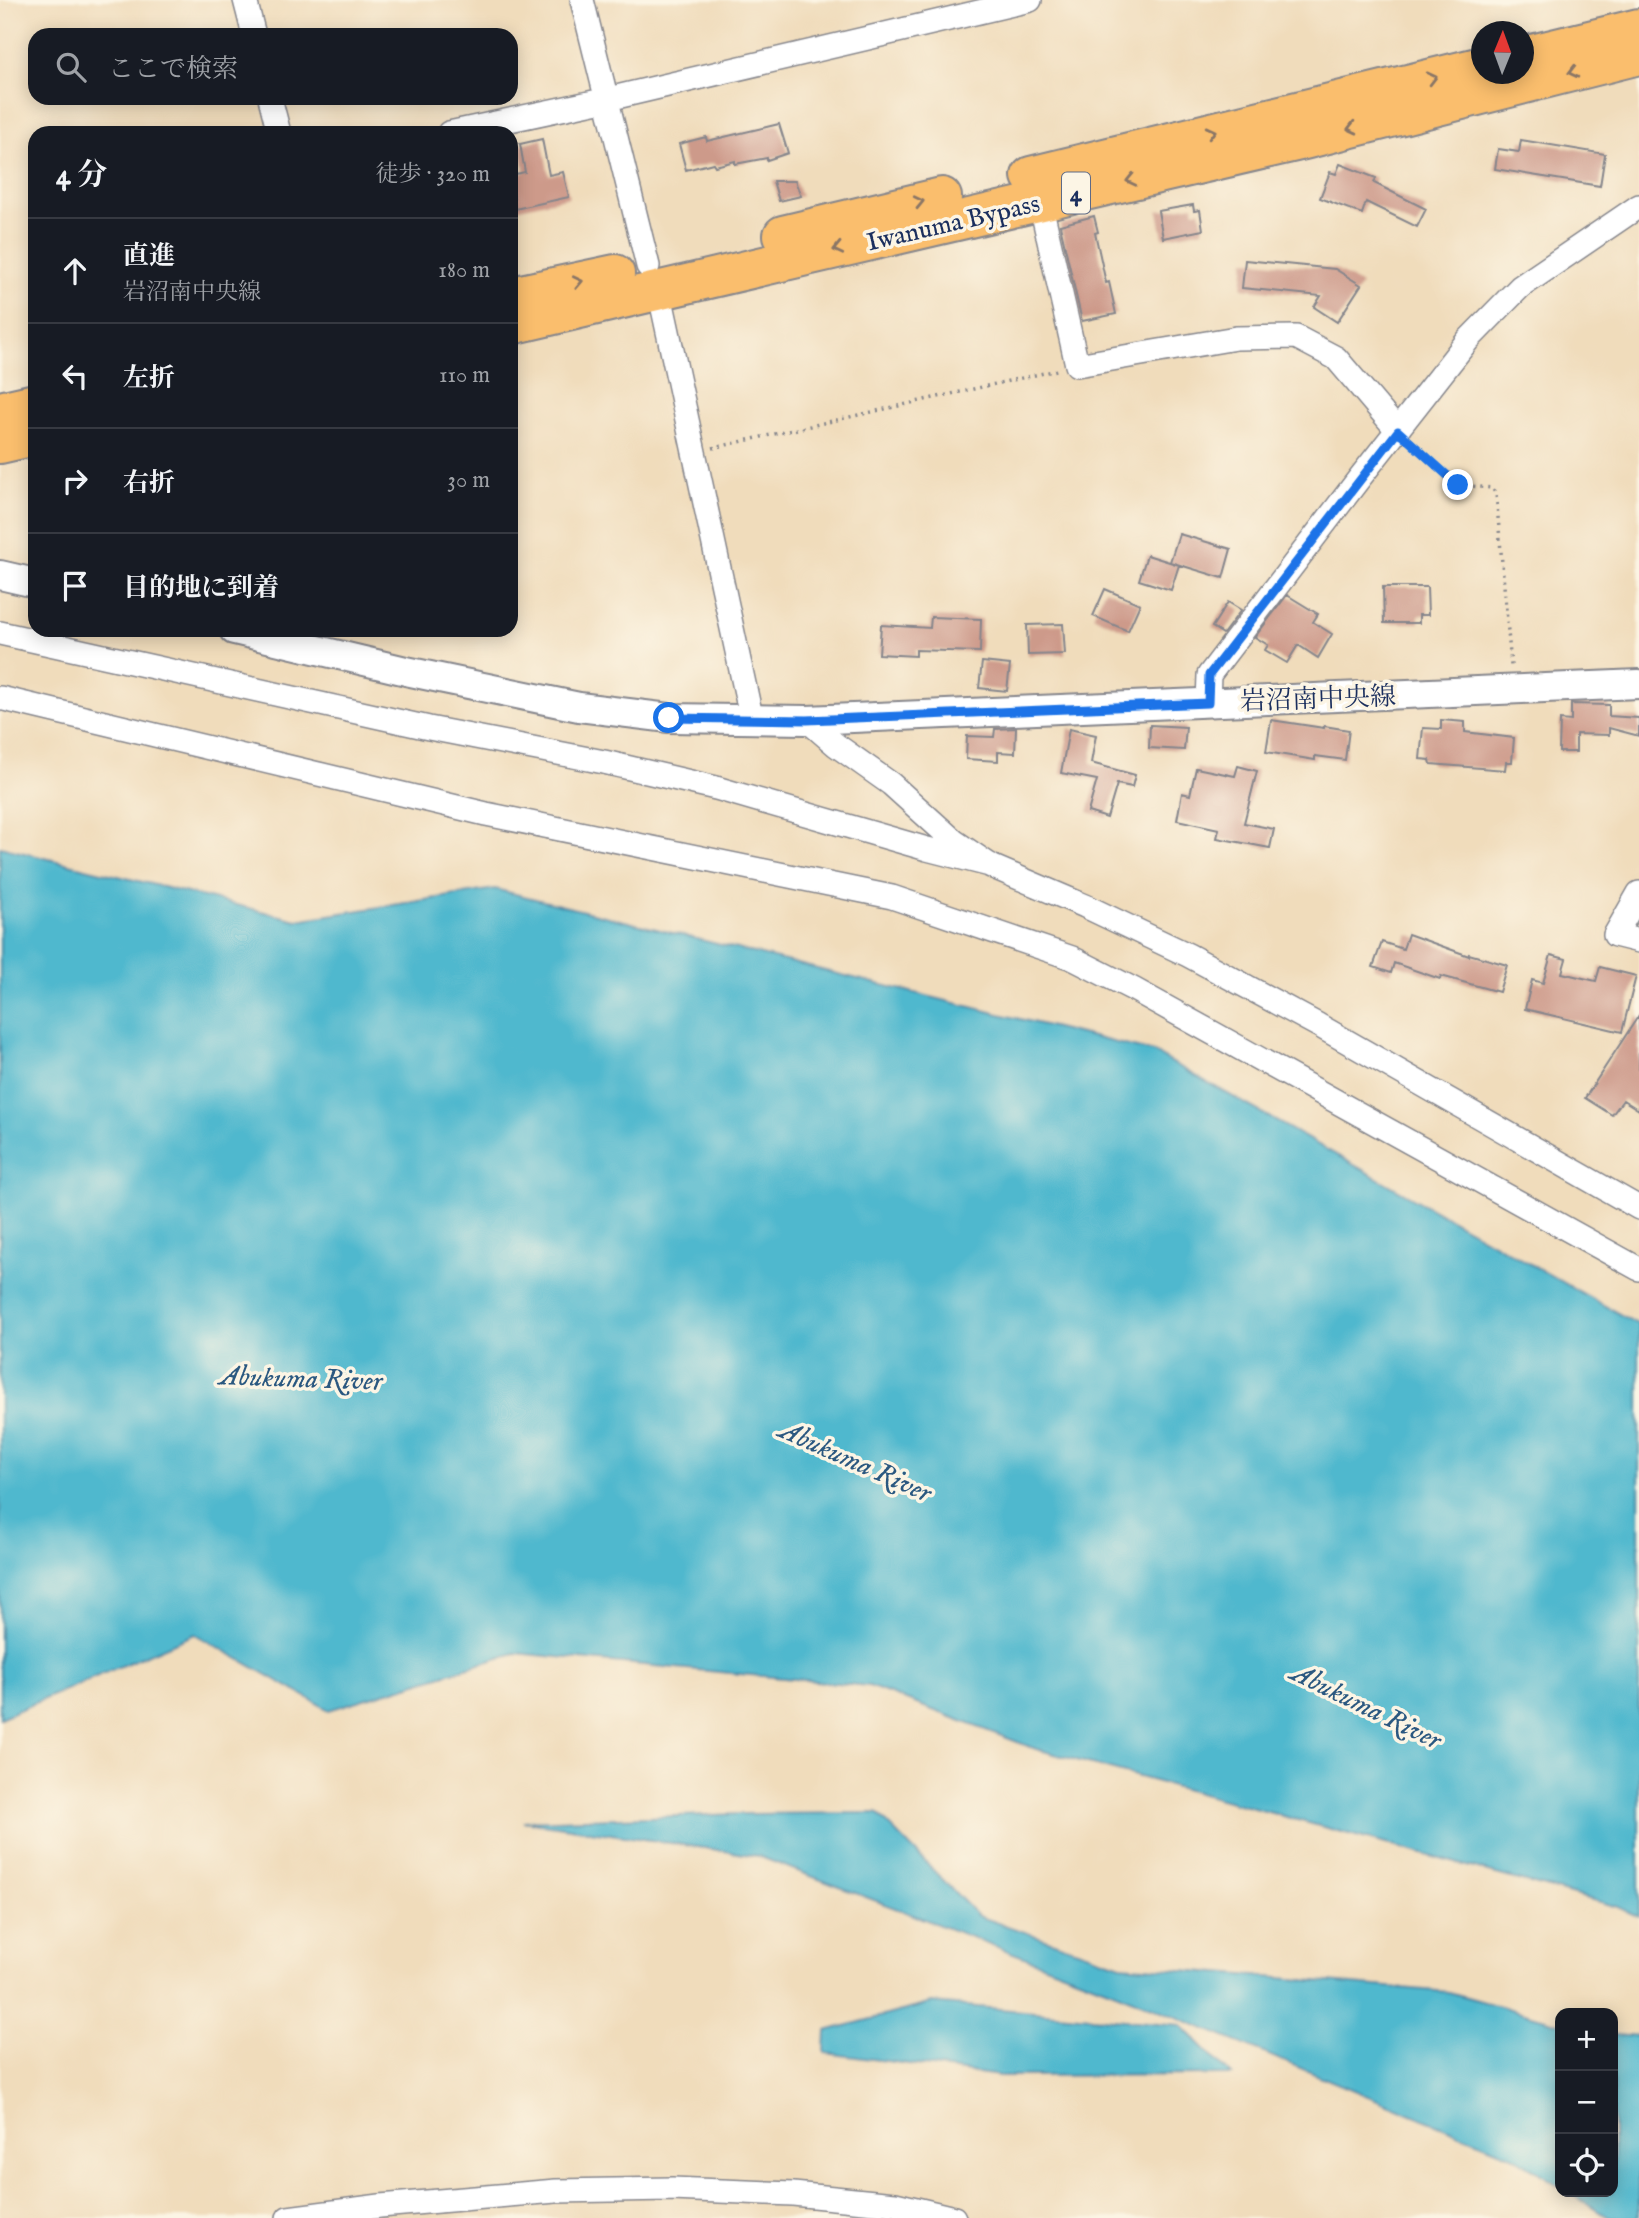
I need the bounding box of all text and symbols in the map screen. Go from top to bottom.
north arrow [1471,21,1534,84]
search box [28,28,518,105]
icon: search [52,48,90,86]
text: ここで検索 [108,53,238,86]
one-way arrow [1567,64,1579,78]
one-way arrow [1426,72,1438,86]
one-way arrow [1346,120,1358,134]
one-way arrow [1205,126,1217,140]
text: 4 分 [56,157,107,195]
text: 徒歩 · 320 m [375,160,490,189]
one-way arrow [1125,172,1137,186]
road number: 4 [1062,173,1090,214]
street label: Iwanuma Bypass [864,188,1043,259]
one-way arrow [913,196,925,211]
text: 直進 [123,240,175,273]
one-way arrow [832,241,844,255]
icon: ahead [56,252,94,290]
text: 180 m [438,256,490,285]
one-way arrow [572,275,584,290]
text: 岩沼南中央線 [123,278,261,307]
icon: left [56,357,94,395]
text: 110 m [439,361,490,390]
text: 左折 [123,362,175,395]
icon: right [56,462,94,500]
text: 30 m [447,466,490,495]
text: 右折 [123,467,175,500]
route end [1442,469,1473,500]
icon: arrive [56,567,94,605]
text: 目的地に到着 [123,572,279,605]
street label: 岩沼南中央線 [1240,680,1397,719]
route start [653,702,684,733]
water label: Abukuma River [216,1359,384,1400]
water label: Abukuma River [771,1412,938,1512]
water label: Abukuma River [1282,1654,1448,1759]
map controls [1555,2008,1618,2197]
button: + [1555,2008,1618,2071]
button: − [1555,2071,1618,2134]
button: locate [1555,2134,1618,2197]

